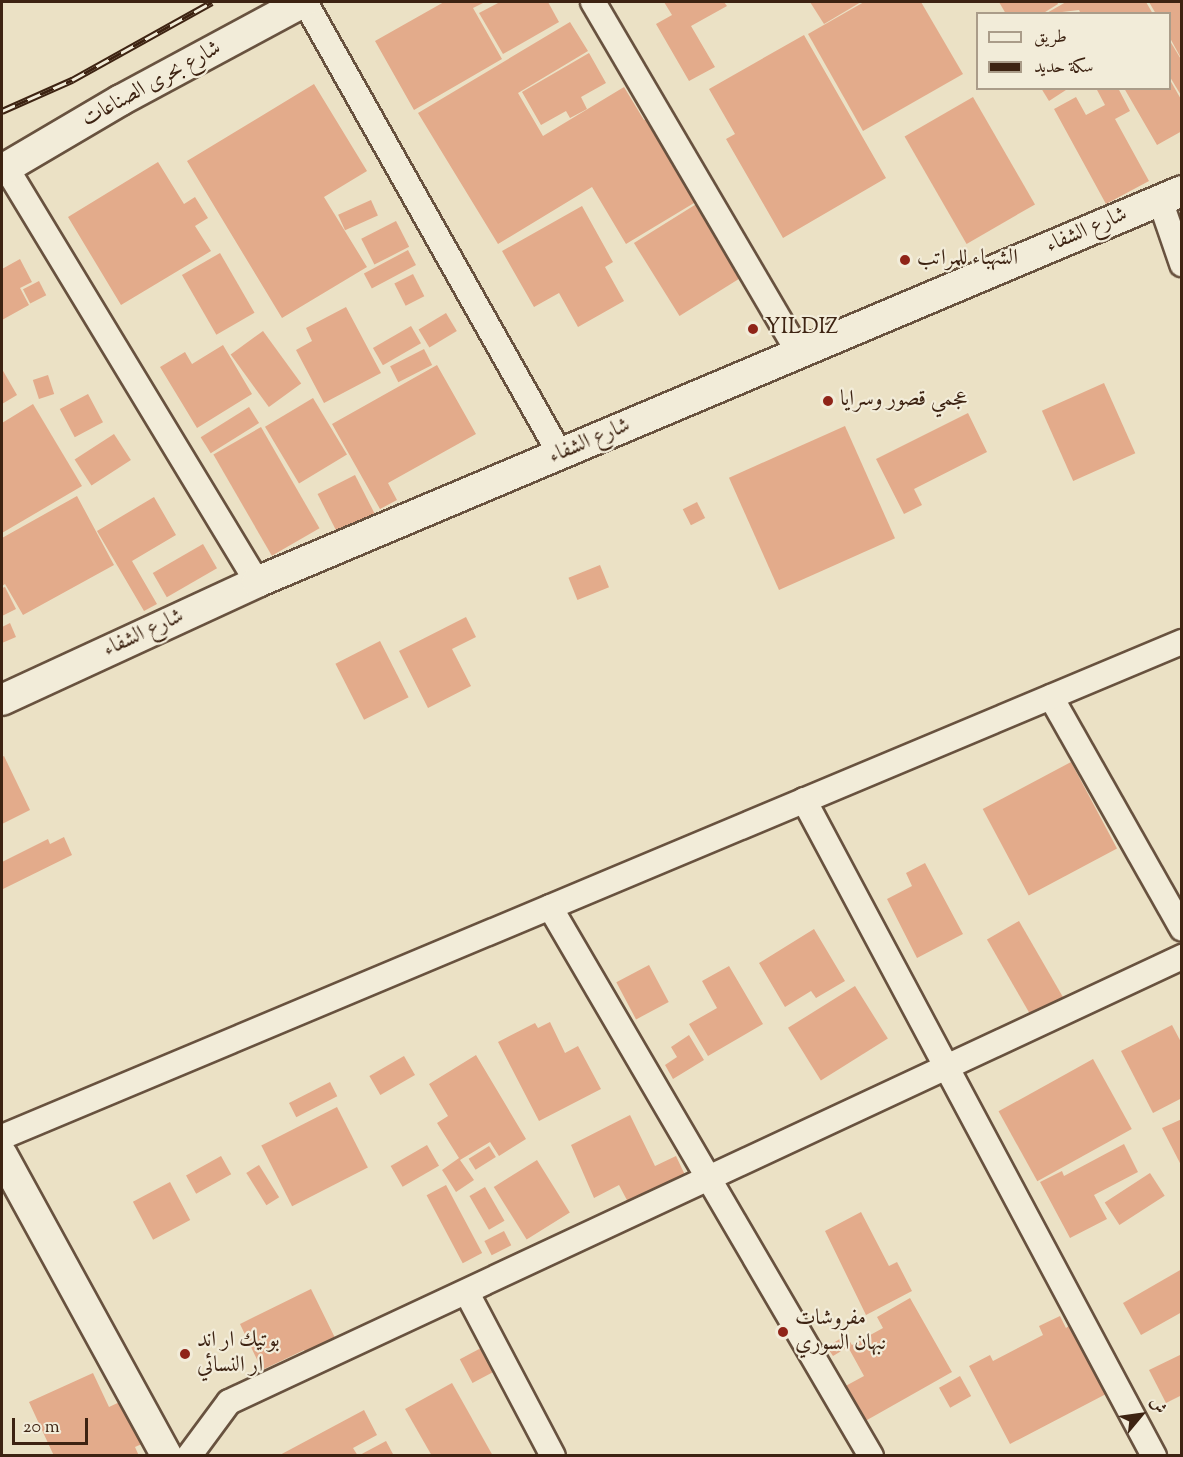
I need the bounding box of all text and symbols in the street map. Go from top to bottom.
legend [976,12,1171,90]
text: طريق [1034,25,1067,51]
street label: شارع بحرى الصناعات [78,36,226,134]
text: سكة حديد [1034,55,1094,81]
street label: شارع الشفاء [1042,202,1132,260]
place label: الشهباء للمراتب [917,247,1018,273]
marker: الشهباء للمراتب [898,253,912,267]
place label: YILDIZ [765,316,838,342]
marker: YILDIZ [746,322,760,336]
place label: عجمي قصور وسرايا [840,388,967,414]
marker: عجمي قصور وسرايا [821,394,835,408]
street label: شارع الشفاء [545,413,635,471]
street label: شارع الشفاء [100,604,188,664]
place label: مفروشات نبهان السوري [795,1306,887,1358]
marker: مفروشات نبهان السوري [776,1325,790,1339]
place label: بوتيك ار اند ار النسائي [197,1328,280,1380]
marker: بوتيك ار اند ار النسائي [178,1347,192,1361]
north arrow [1111,1385,1171,1445]
text: ش [1143,1394,1171,1419]
scale bar [15,1406,92,1444]
text: 20 m [23,1415,60,1441]

